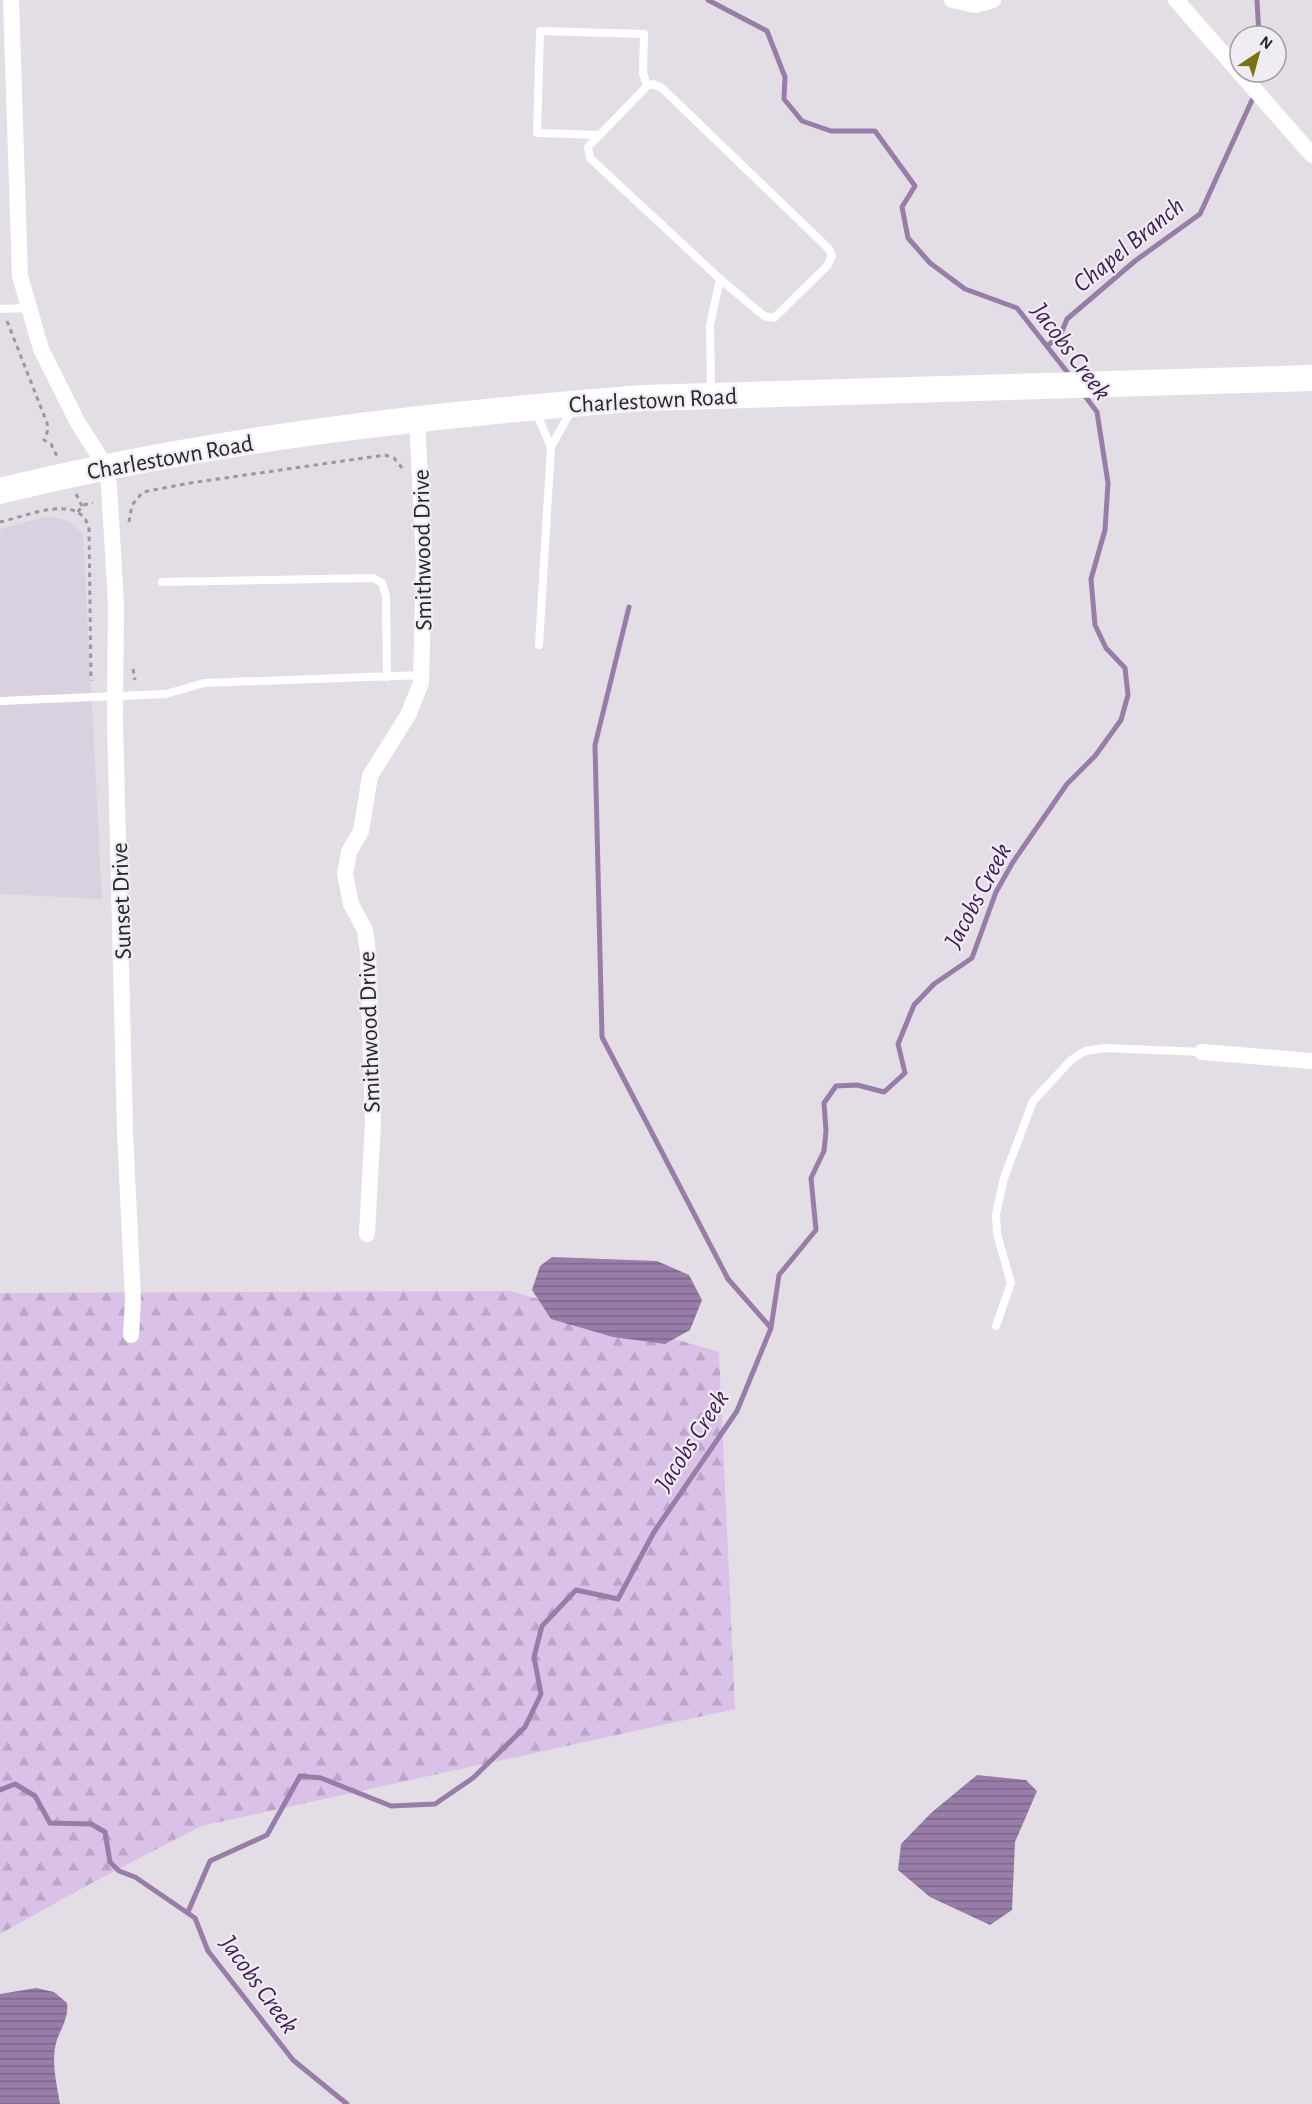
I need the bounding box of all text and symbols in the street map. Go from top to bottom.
north arrow [1228,24,1288,84]
text: N [1257,33,1275,52]
water label: Chapel Branch [1068,193,1189,297]
water label: Jacobs Creek [1026,297,1116,405]
street label: Charlestown Road [568,385,738,417]
street label: Charlestown Road [85,432,255,484]
street label: Smithwood Drive [410,469,436,631]
water label: Jacobs Creek [939,839,1016,953]
street label: Sunset Drive [108,842,136,960]
street label: Smithwood Drive [355,951,385,1113]
water label: Jacobs Creek [649,1386,734,1496]
water label: Jacobs Creek [215,1930,303,2038]

